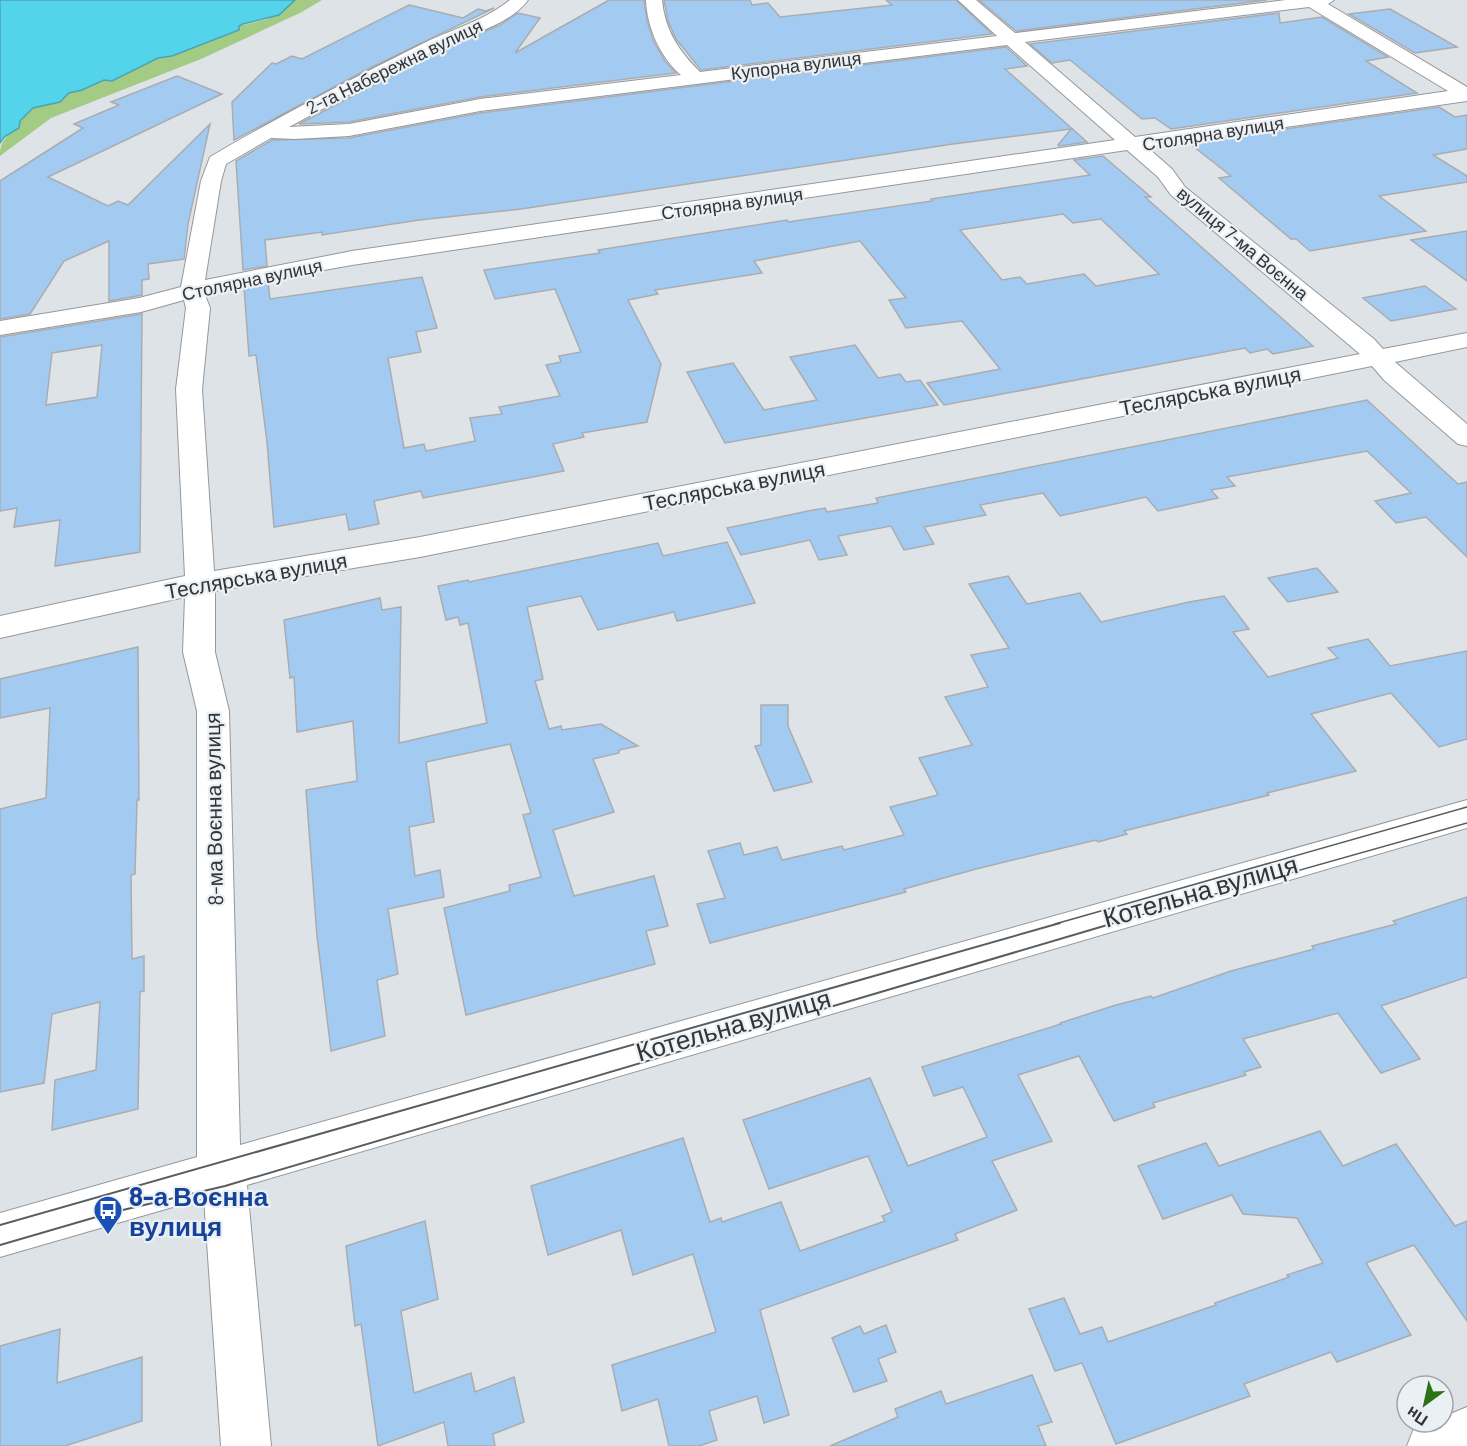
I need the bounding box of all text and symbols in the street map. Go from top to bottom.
street label: 2-га Набережна вулиця [302,14,486,118]
street label: Купорна вулиця [730,46,862,84]
street label: Столярна вулиця [1141,111,1285,155]
street label: Столярна вулиця [660,182,804,224]
street label: вулиця 7-ма Воєнна [1173,182,1314,305]
street label: Столярна вулиця [180,253,324,305]
street label: Теслярська вулиця [1117,360,1303,420]
street label: Теслярська вулиця [641,455,827,515]
street label: Теслярська вулиця [163,547,349,603]
street label: 8-ма Воєнна вулиця [199,712,227,906]
street label: Котельна вулиця [1099,847,1301,933]
street label: Котельна вулиця [632,981,834,1067]
place label: 8-а Воєнна вулиця [129,1180,269,1241]
bus stop icon: 8-а Воєнна вулиця [92,1194,124,1236]
north arrow [1395,1374,1455,1434]
text: Пн [1403,1403,1431,1431]

